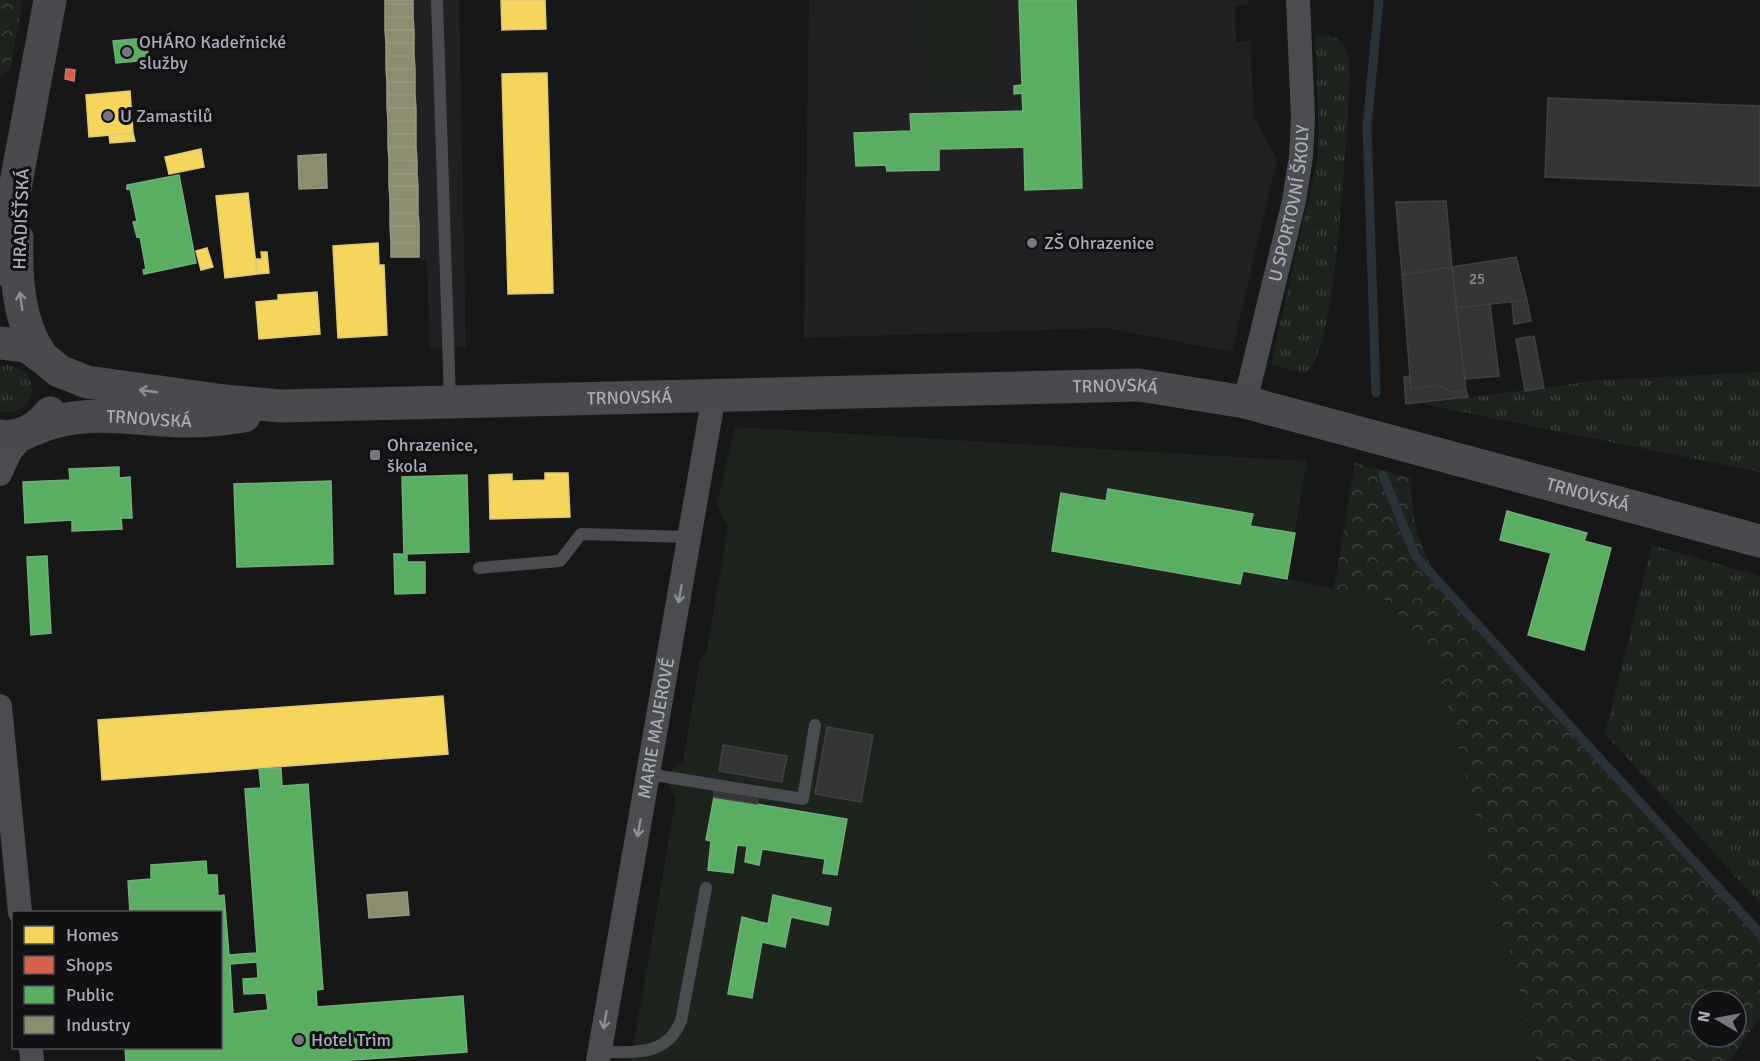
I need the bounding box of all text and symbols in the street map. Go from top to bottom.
place label: OHÁRO Kadeřnické služby [139,31,286,74]
marker: OHÁRO Kadeřnické služby [120,45,134,59]
place label: U Zamastilů [120,105,213,127]
marker: U Zamastilů [101,109,115,123]
street label: U SPORTOVNÍ ŠKOLY [1264,124,1314,284]
street label: HRADIŠŤSKÁ [8,168,34,270]
place label: ZŠ Ohrazenice [1044,232,1154,254]
marker: ZŠ Ohrazenice [1025,236,1039,250]
house number: 25 [1469,270,1485,288]
one-way arrow [16,291,27,311]
street label: TRNOVSKÁ [1072,374,1160,399]
one-way arrow [139,385,159,396]
street label: TRNOVSKÁ [587,385,673,410]
street label: TRNOVSKÁ [106,405,192,432]
place label: Ohrazenice, škola [387,434,478,477]
marker: Ohrazenice, škola [368,448,382,462]
street label: TRNOVSKÁ [1544,473,1632,516]
one-way arrow [674,584,685,604]
street label: MARIE MAJEROVÉ [633,656,679,800]
one-way arrow [633,817,644,837]
legend [12,911,222,1049]
text: Homes [66,924,119,946]
text: Shops [66,954,113,976]
text: Public [66,984,114,1006]
north arrow [1688,989,1748,1049]
one-way arrow [600,1009,611,1029]
text: N [1693,1009,1715,1024]
text: Industry [66,1014,131,1036]
place label: Hotel Trim [311,1029,391,1051]
marker: Hotel Trim [292,1033,306,1047]

